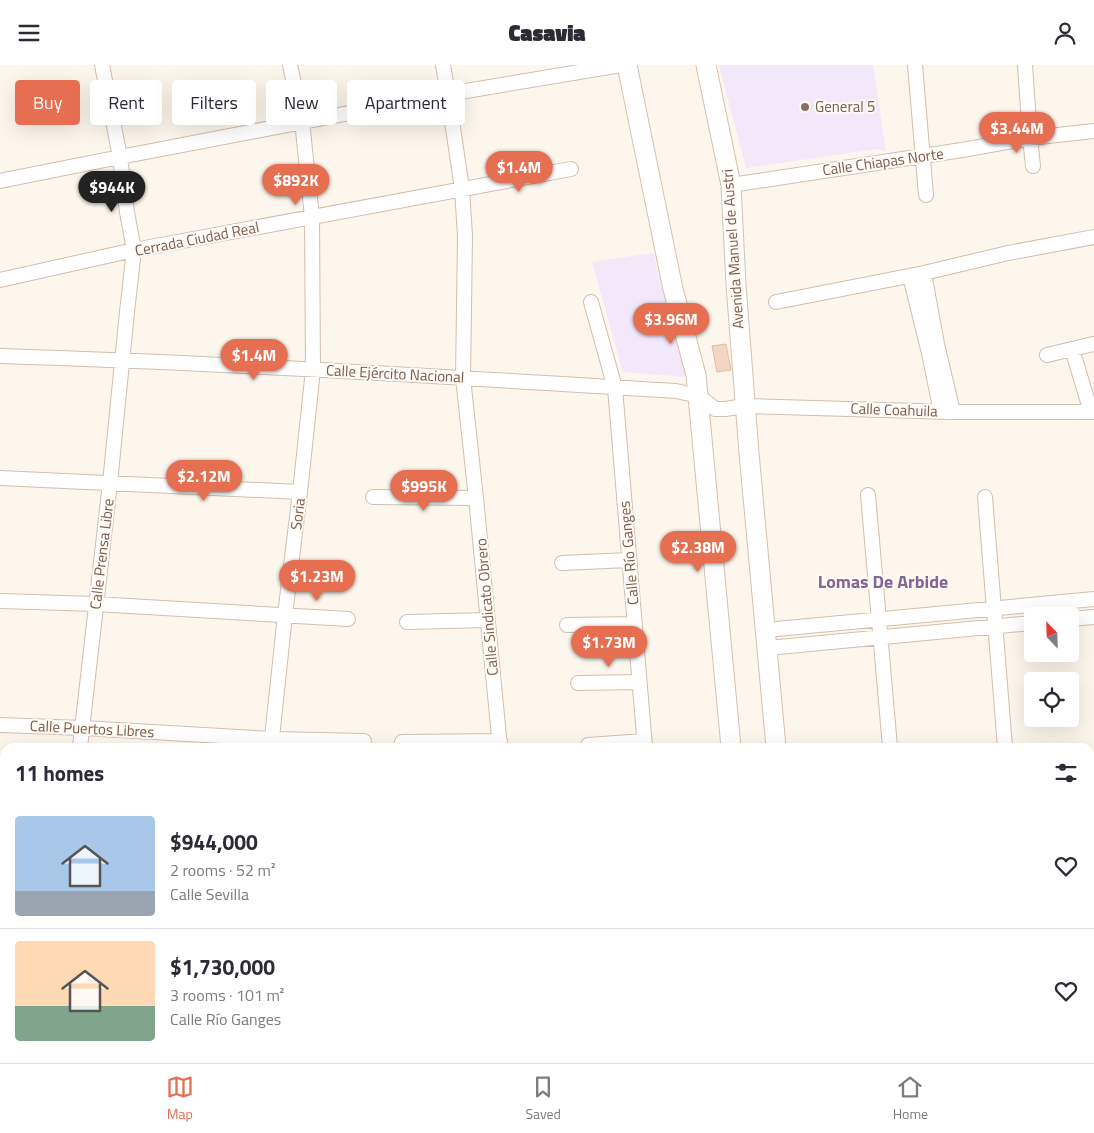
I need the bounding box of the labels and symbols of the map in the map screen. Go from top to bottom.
place label: General 5 [815,95,875,118]
marker: General 5 [799,101,811,113]
pin: $3.44M [976,111,1058,154]
street label: Calle Chiapas Norte [821,142,945,181]
pin: $1.4M [484,151,554,193]
pin: $892K [261,163,331,206]
street label: Avenida Manuel de Austri [715,168,750,330]
pin: $944K [77,171,147,213]
street label: Cerrada Ciudad Real [133,215,261,262]
pin: $3.96M [630,303,712,345]
pin: $1.4M [219,339,289,381]
street label: Calle Ejército Nacional [325,358,465,389]
street label: Calle Coahuila [850,396,938,423]
pin: $2.12M [163,459,245,502]
pin: $995K [389,469,459,512]
street label: Soria [284,496,311,531]
street label: Calle Prensa Libre [83,497,120,611]
street label: Calle Río Ganges [612,500,645,606]
pin: $2.38M [657,531,739,573]
street label: Calle Sindicato Obrero [469,537,504,677]
pin: $1.23M [276,559,358,602]
district label: Lomas De Arbide [818,568,948,595]
north arrow [1024,607,1079,663]
pin: $1.73M [568,625,650,668]
street label: Calle Puertos Libres [29,714,155,743]

